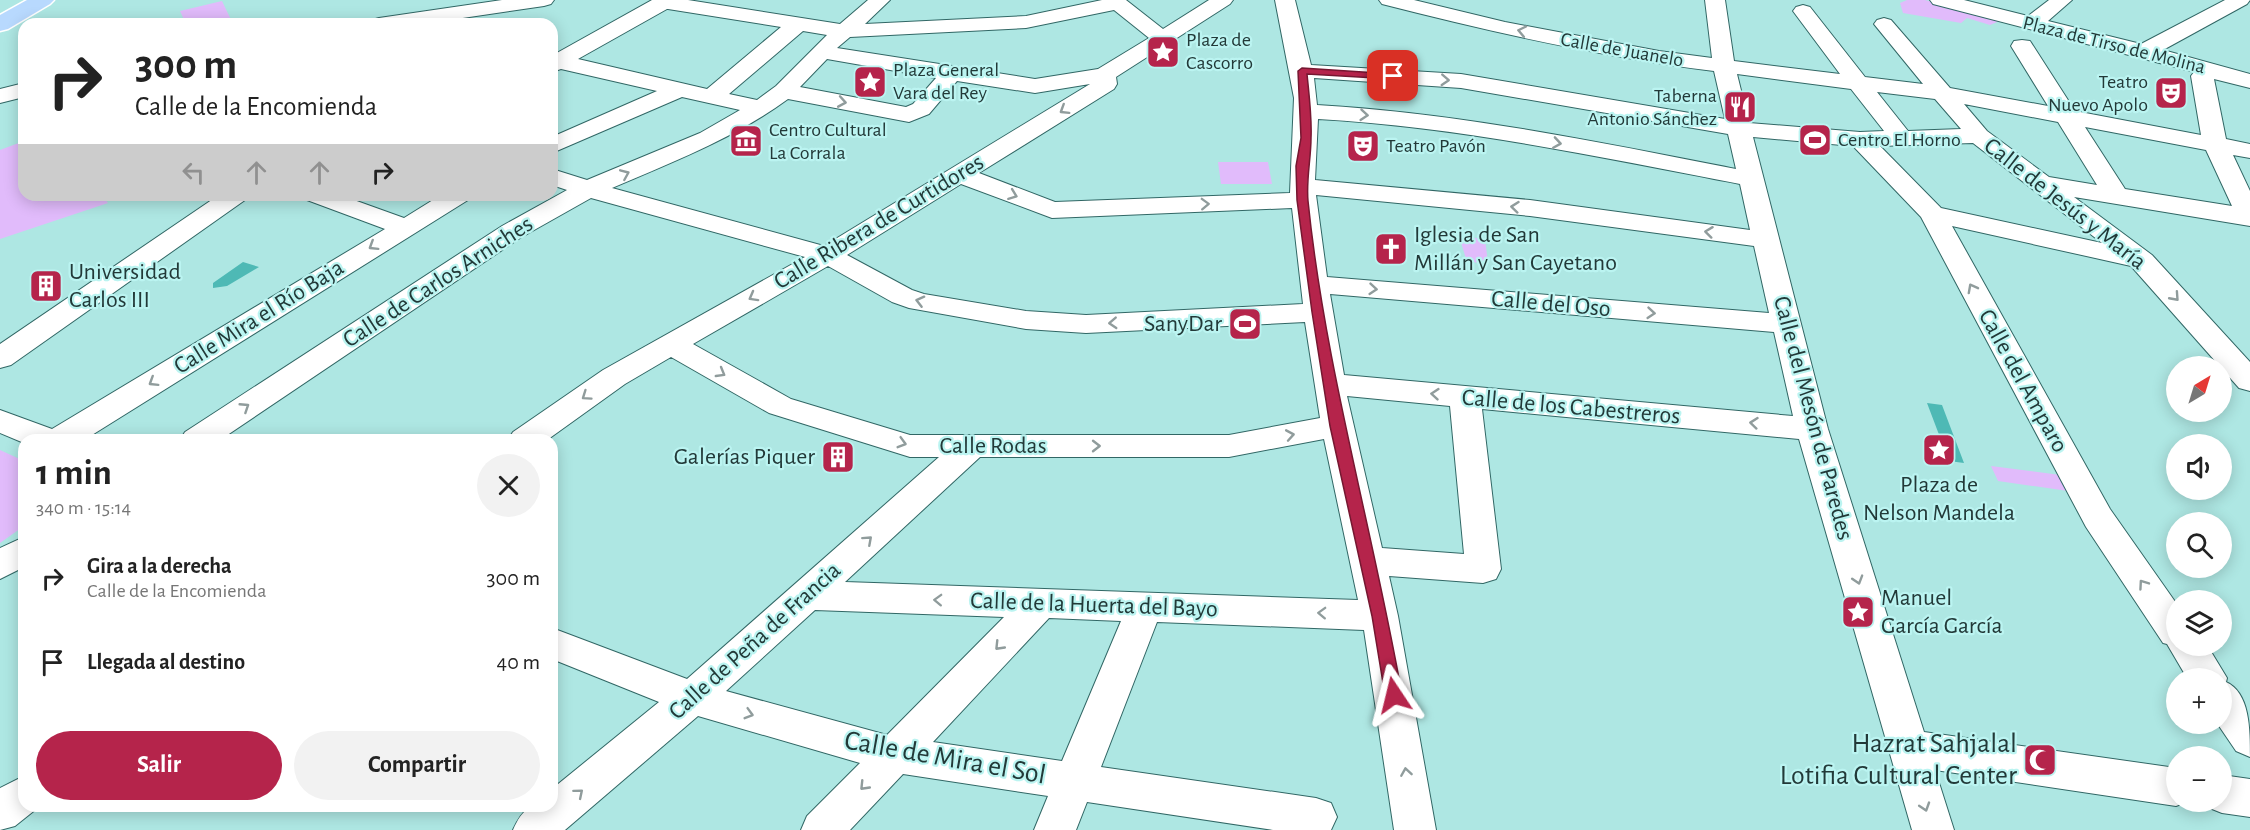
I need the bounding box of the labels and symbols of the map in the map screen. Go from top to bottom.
street label: Plaza de Tirso de Molina [2021,13,2207,77]
one-way arrow [1517,25,1527,38]
street label: Calle de Juanelo [1559,29,1685,71]
place label: Plaza de Cascorro [1186,30,1253,73]
place icon: Plaza de Cascorro [1145,34,1181,70]
pin [1367,50,1418,101]
place label: Plaza General Vara del Rey [893,60,999,103]
place icon: Plaza General Vara del Rey [852,64,888,100]
place label: Teatro Nuevo Apolo [2048,72,2148,115]
one-way arrow [1440,73,1449,86]
theatre icon: Teatro Nuevo Apolo [2153,75,2189,111]
place label: Taberna Antonio Sánchez [1587,86,1717,129]
restaurant icon: Taberna Antonio Sánchez [1722,89,1758,125]
one-way arrow [837,96,846,108]
one-way arrow [1060,102,1070,114]
one-way arrow [1359,108,1369,121]
place label: Centro Cultural La Corrala [769,120,887,163]
sports icon: Centro El Horno [1797,122,1833,158]
museum icon: Centro Cultural La Corrala [728,123,764,159]
theatre icon: Teatro Pavón [1345,128,1381,164]
place label: Centro El Horno [1838,130,1961,150]
street label: Calle de Jesús y María [1979,134,2151,274]
place label: Teatro Pavón [1386,136,1486,156]
one-way arrow [1552,136,1562,148]
street label: Calle Ribera de Curtidores [770,150,988,294]
one-way arrow [619,169,630,181]
one-way arrow [1007,188,1018,200]
one-way arrow [1201,198,1210,211]
one-way arrow [1511,201,1520,214]
street label: Calle de Carlos Arniches [339,212,537,352]
place label: Iglesia de San Millán y San Cayetano [1414,223,1617,275]
one-way arrow [1704,226,1713,239]
church icon: Iglesia de San Millán y San Cayetano [1373,231,1409,267]
one-way arrow [369,239,379,251]
street label: Calle Mira el Río Baja [170,255,348,379]
place label: Universidad Carlos III [69,260,181,312]
building icon: Universidad Carlos III [28,268,64,304]
one-way arrow [1368,282,1378,295]
one-way arrow [1968,284,1979,294]
street label: Calle del Oso [1490,287,1612,321]
one-way arrow [749,290,759,301]
one-way arrow [2168,290,2179,300]
street label: Calle del Mesón de Paredes [1769,293,1857,543]
one-way arrow [915,296,925,309]
sports icon: SanyDar [1227,306,1263,342]
one-way arrow [1646,306,1655,319]
street label: Calle del Amparo [1974,306,2072,456]
place label: SanyDar [1144,312,1222,336]
one-way arrow [1108,316,1117,329]
north arrow [2166,356,2232,422]
one-way arrow [715,366,725,377]
one-way arrow [149,374,159,386]
street label: Calle de los Cabestreros [1461,385,1681,429]
one-way arrow [1430,388,1439,401]
one-way arrow [581,389,592,400]
one-way arrow [238,404,249,415]
one-way arrow [1750,417,1759,430]
one-way arrow [1285,429,1295,442]
place icon: Plaza de Nelson Mandela [1921,432,1957,468]
street label: Calle Rodas [939,434,1047,458]
one-way arrow [896,436,906,449]
building icon: Galerías Piquer [820,439,856,475]
one-way arrow [1092,440,1101,452]
place label: Galerías Piquer [674,445,815,469]
place label: Plaza de Nelson Mandela [1863,473,2015,525]
one-way arrow [862,536,872,547]
street label: Calle de Peña de Francia [665,558,845,724]
one-way arrow [1851,574,1863,585]
one-way arrow [2139,579,2150,590]
place label: Manuel García García [1881,586,2003,638]
street label: Calle de la Huerta del Bayo [970,589,1218,621]
one-way arrow [933,594,942,606]
place icon: Manuel García García [1840,594,1876,630]
one-way arrow [1317,607,1326,620]
one-way arrow [996,638,1007,649]
position arrow [1362,663,1426,727]
one-way arrow [743,707,754,719]
street label: Calle de Mira el Sol [842,727,1048,789]
place label: Hazrat Sahjalal Lotifia Cultural Center [1780,730,2017,790]
mosque icon: Hazrat Sahjalal Lotifia Cultural Center [2022,742,2058,778]
one-way arrow [1401,768,1413,777]
one-way arrow [861,779,872,790]
one-way arrow [572,789,583,800]
one-way arrow [1918,801,1931,812]

